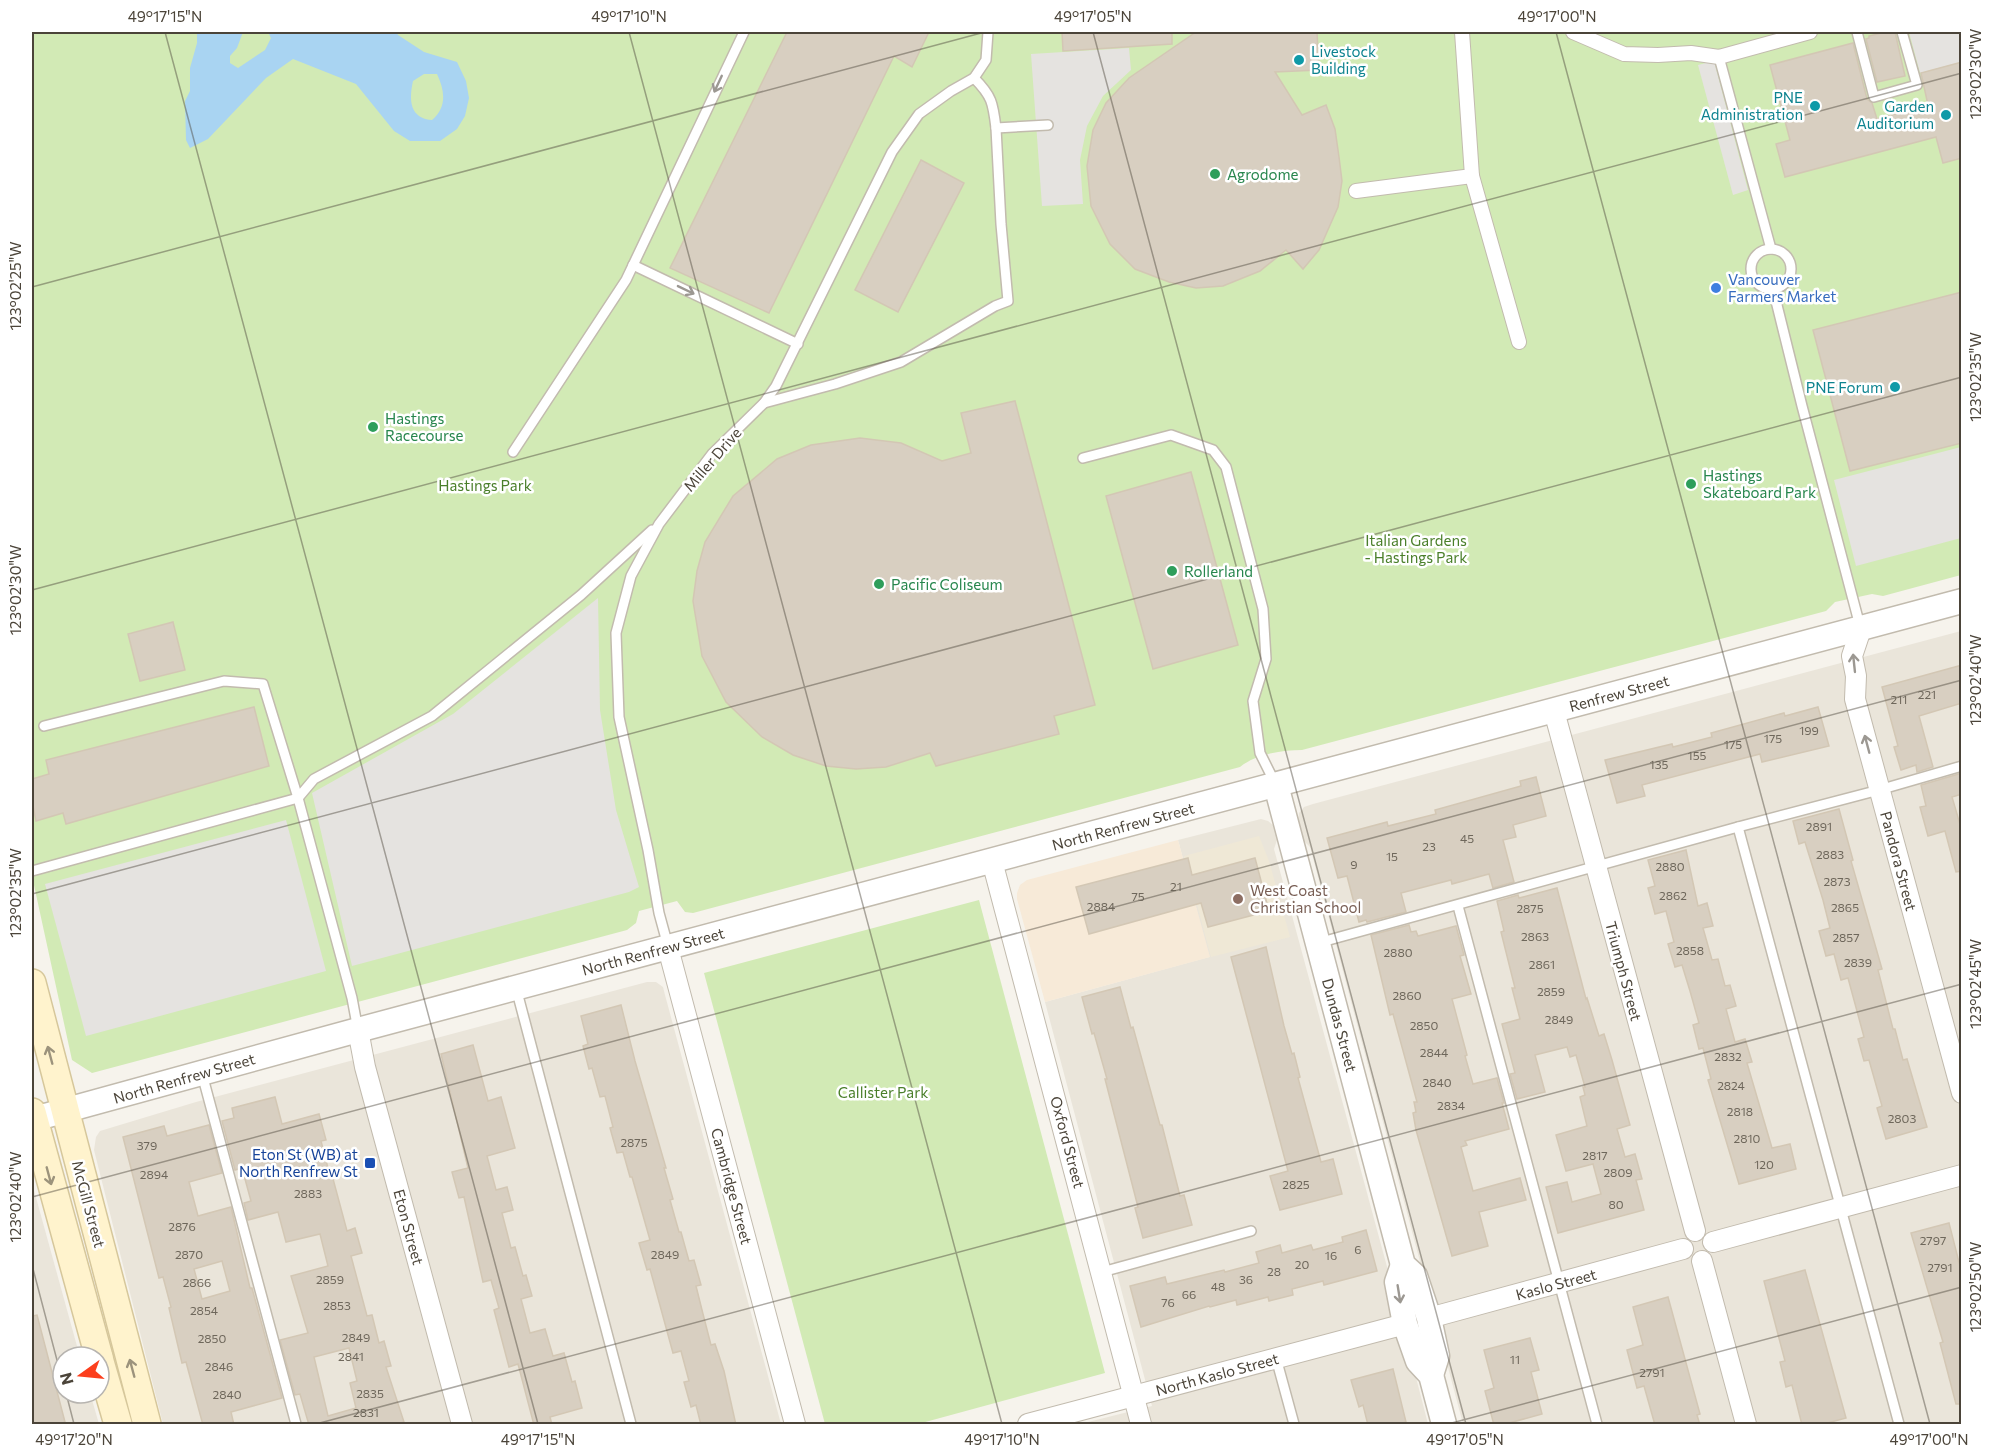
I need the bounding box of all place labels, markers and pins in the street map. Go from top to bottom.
place label: Livestock Building [1311,42,1376,77]
marker: Livestock Building [1292,53,1306,67]
place label: PNE Administration [1701,88,1803,123]
place label: Garden Auditorium [1857,97,1934,132]
marker: PNE Administration [1808,99,1822,113]
marker: Garden Auditorium [1939,108,1953,122]
place label: Agrodome [1227,165,1299,183]
marker: Agrodome [1208,167,1222,181]
place label: Vancouver Farmers Market [1728,270,1836,305]
marker: Vancouver Farmers Market [1709,281,1723,295]
place label: PNE Forum [1806,378,1883,396]
marker: PNE Forum [1888,380,1902,394]
place label: Hastings Racecourse [385,409,463,444]
marker: Hastings Racecourse [366,420,380,434]
place label: Hastings Skateboard Park [1703,466,1816,501]
marker: Hastings Skateboard Park [1684,477,1698,491]
place label: Rollerland [1184,562,1253,580]
marker: Rollerland [1165,564,1179,578]
place label: Pacific Coliseum [891,575,1003,593]
marker: Pacific Coliseum [872,577,886,591]
place label: West Coast Christian School [1250,881,1361,916]
marker: West Coast Christian School [1231,892,1245,906]
place label: Eton St (WB) at North Renfrew St [239,1145,358,1180]
marker: Eton St (WB) at North Renfrew St [363,1156,377,1170]

